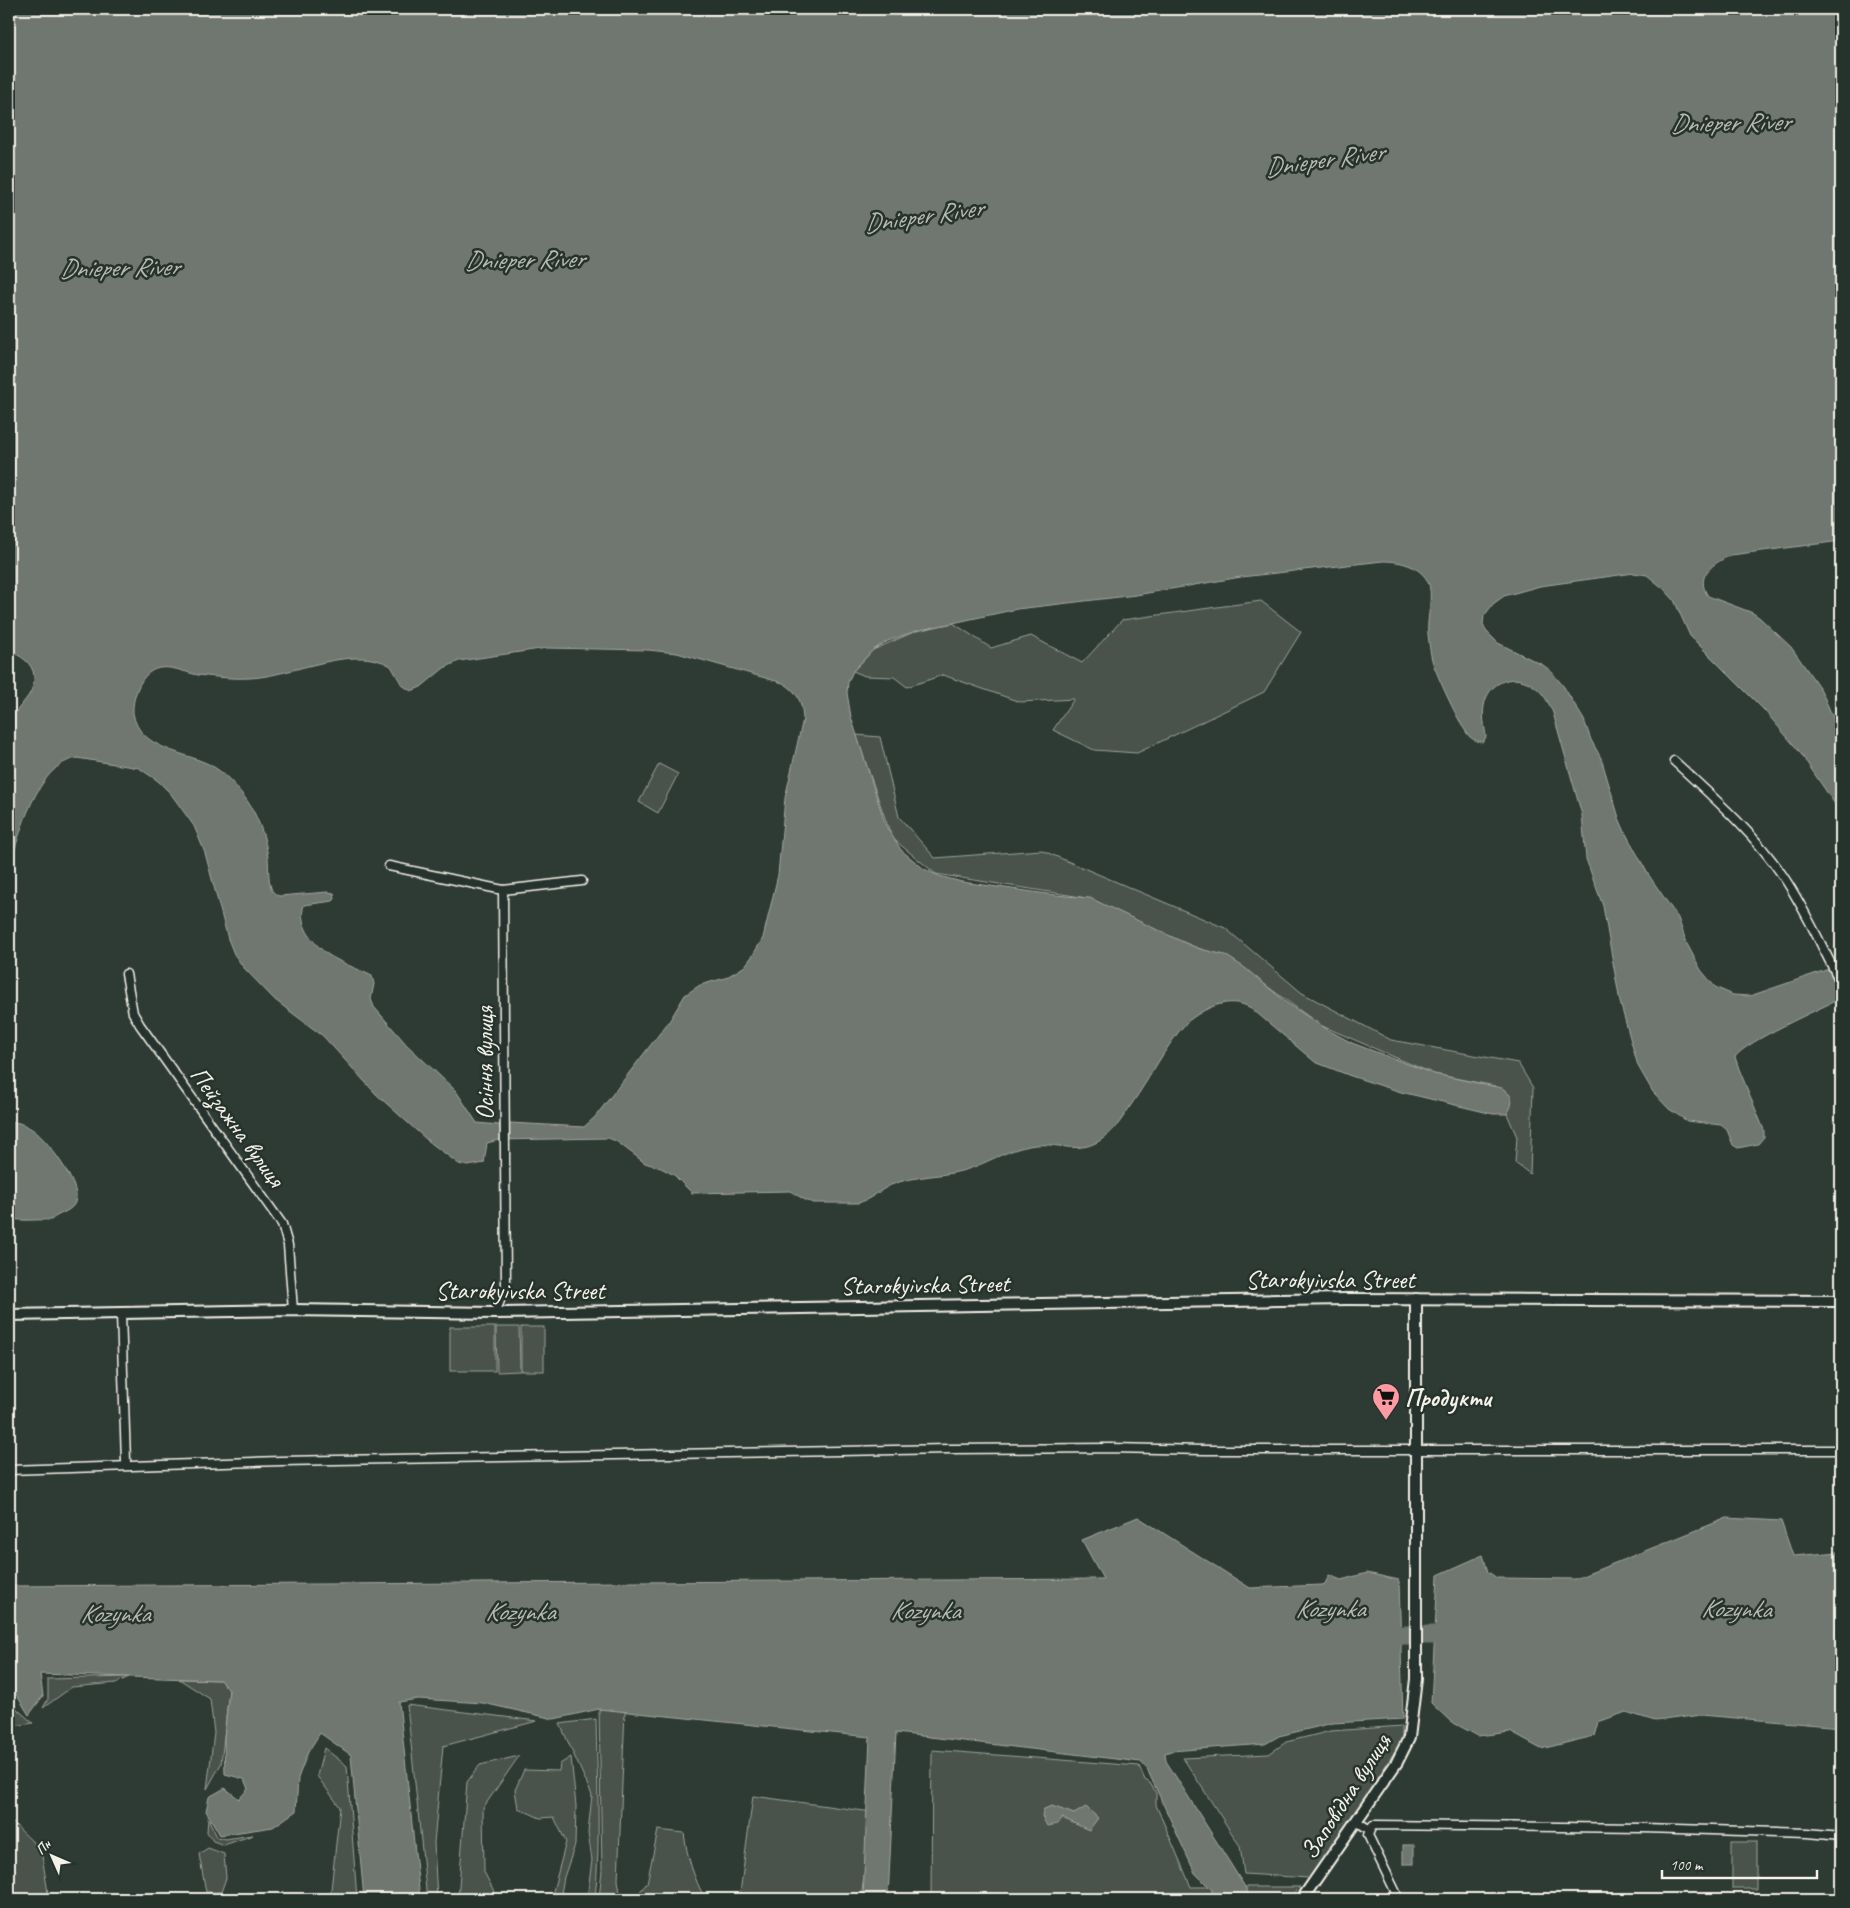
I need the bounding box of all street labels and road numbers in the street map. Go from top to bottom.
street label: Осіння вулиця [469,1005,501,1120]
street label: Пейзажна вулиця [182,1060,293,1195]
street label: Starokyivska Street [1246,1264,1417,1296]
street label: Starokyivska Street [840,1267,1012,1302]
street label: Starokyivska Street [436,1275,607,1307]
street label: Заповідна вулиця [1293,1727,1399,1865]

